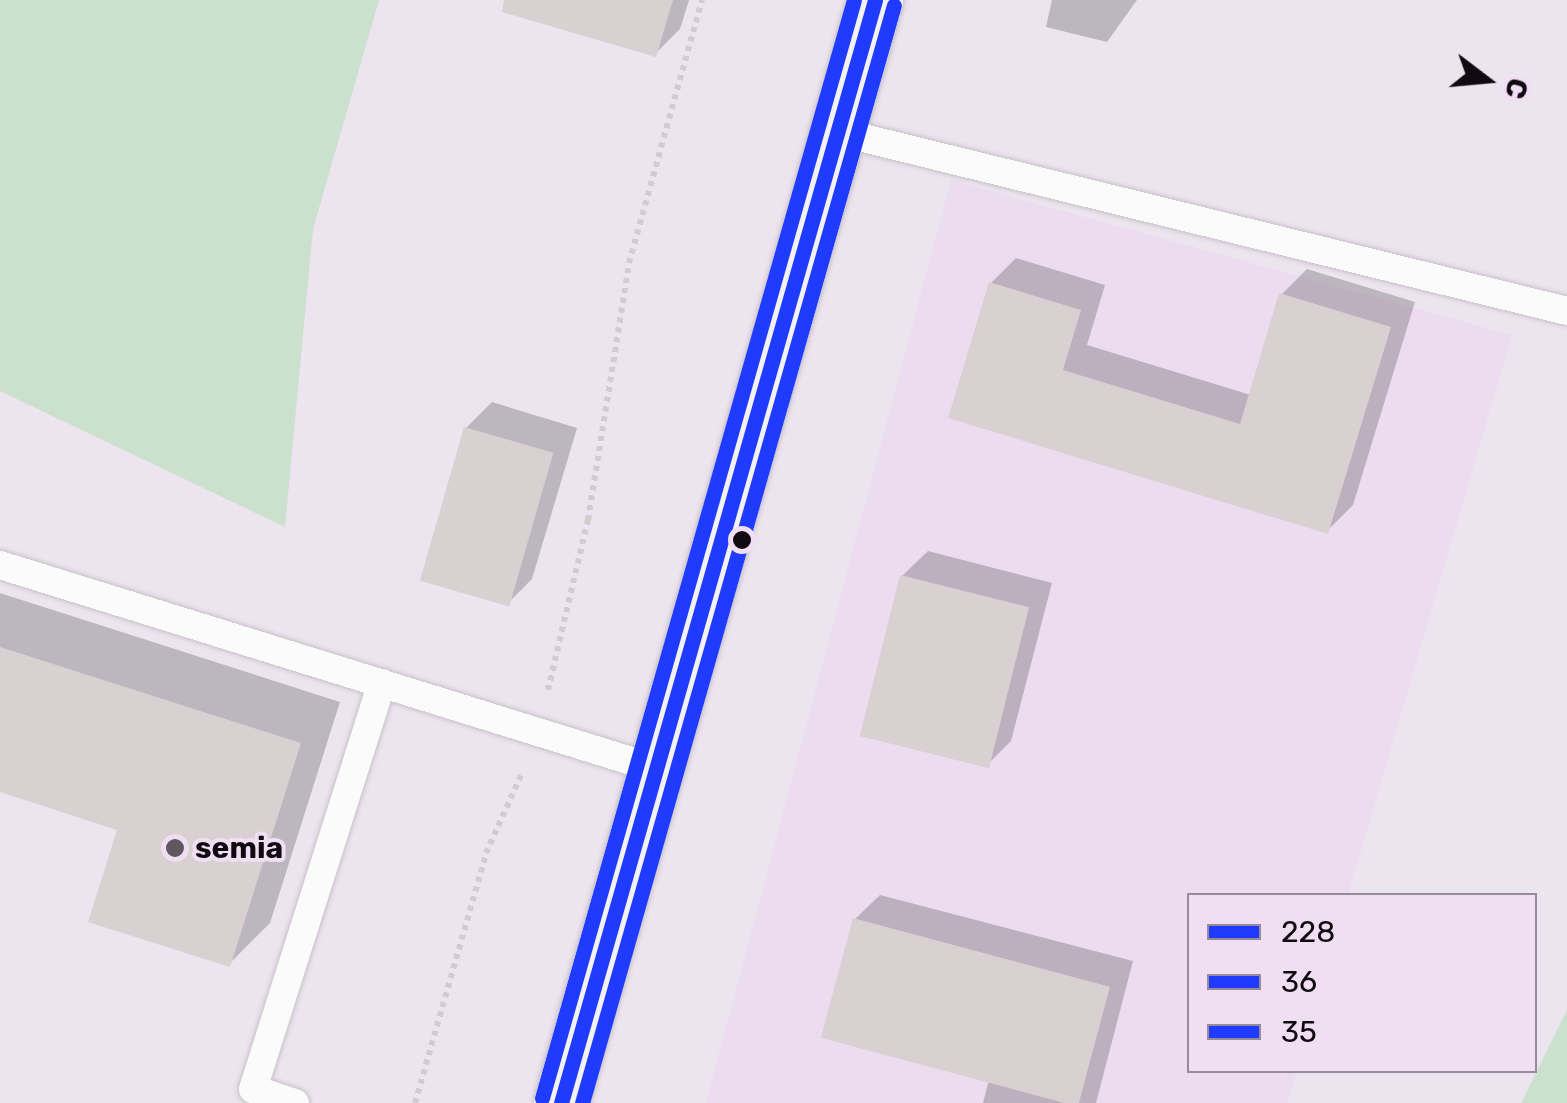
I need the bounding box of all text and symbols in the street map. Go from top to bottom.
north arrow [1437,30,1537,130]
text: С [1498,74,1535,102]
unlabelled marker [732,530,752,550]
place label: semia [195,830,283,866]
marker: semia [164,837,186,859]
legend [1187,893,1537,1073]
text: 228 [1281,914,1335,950]
text: 36 [1281,964,1317,1000]
text: 35 [1281,1014,1317,1050]

